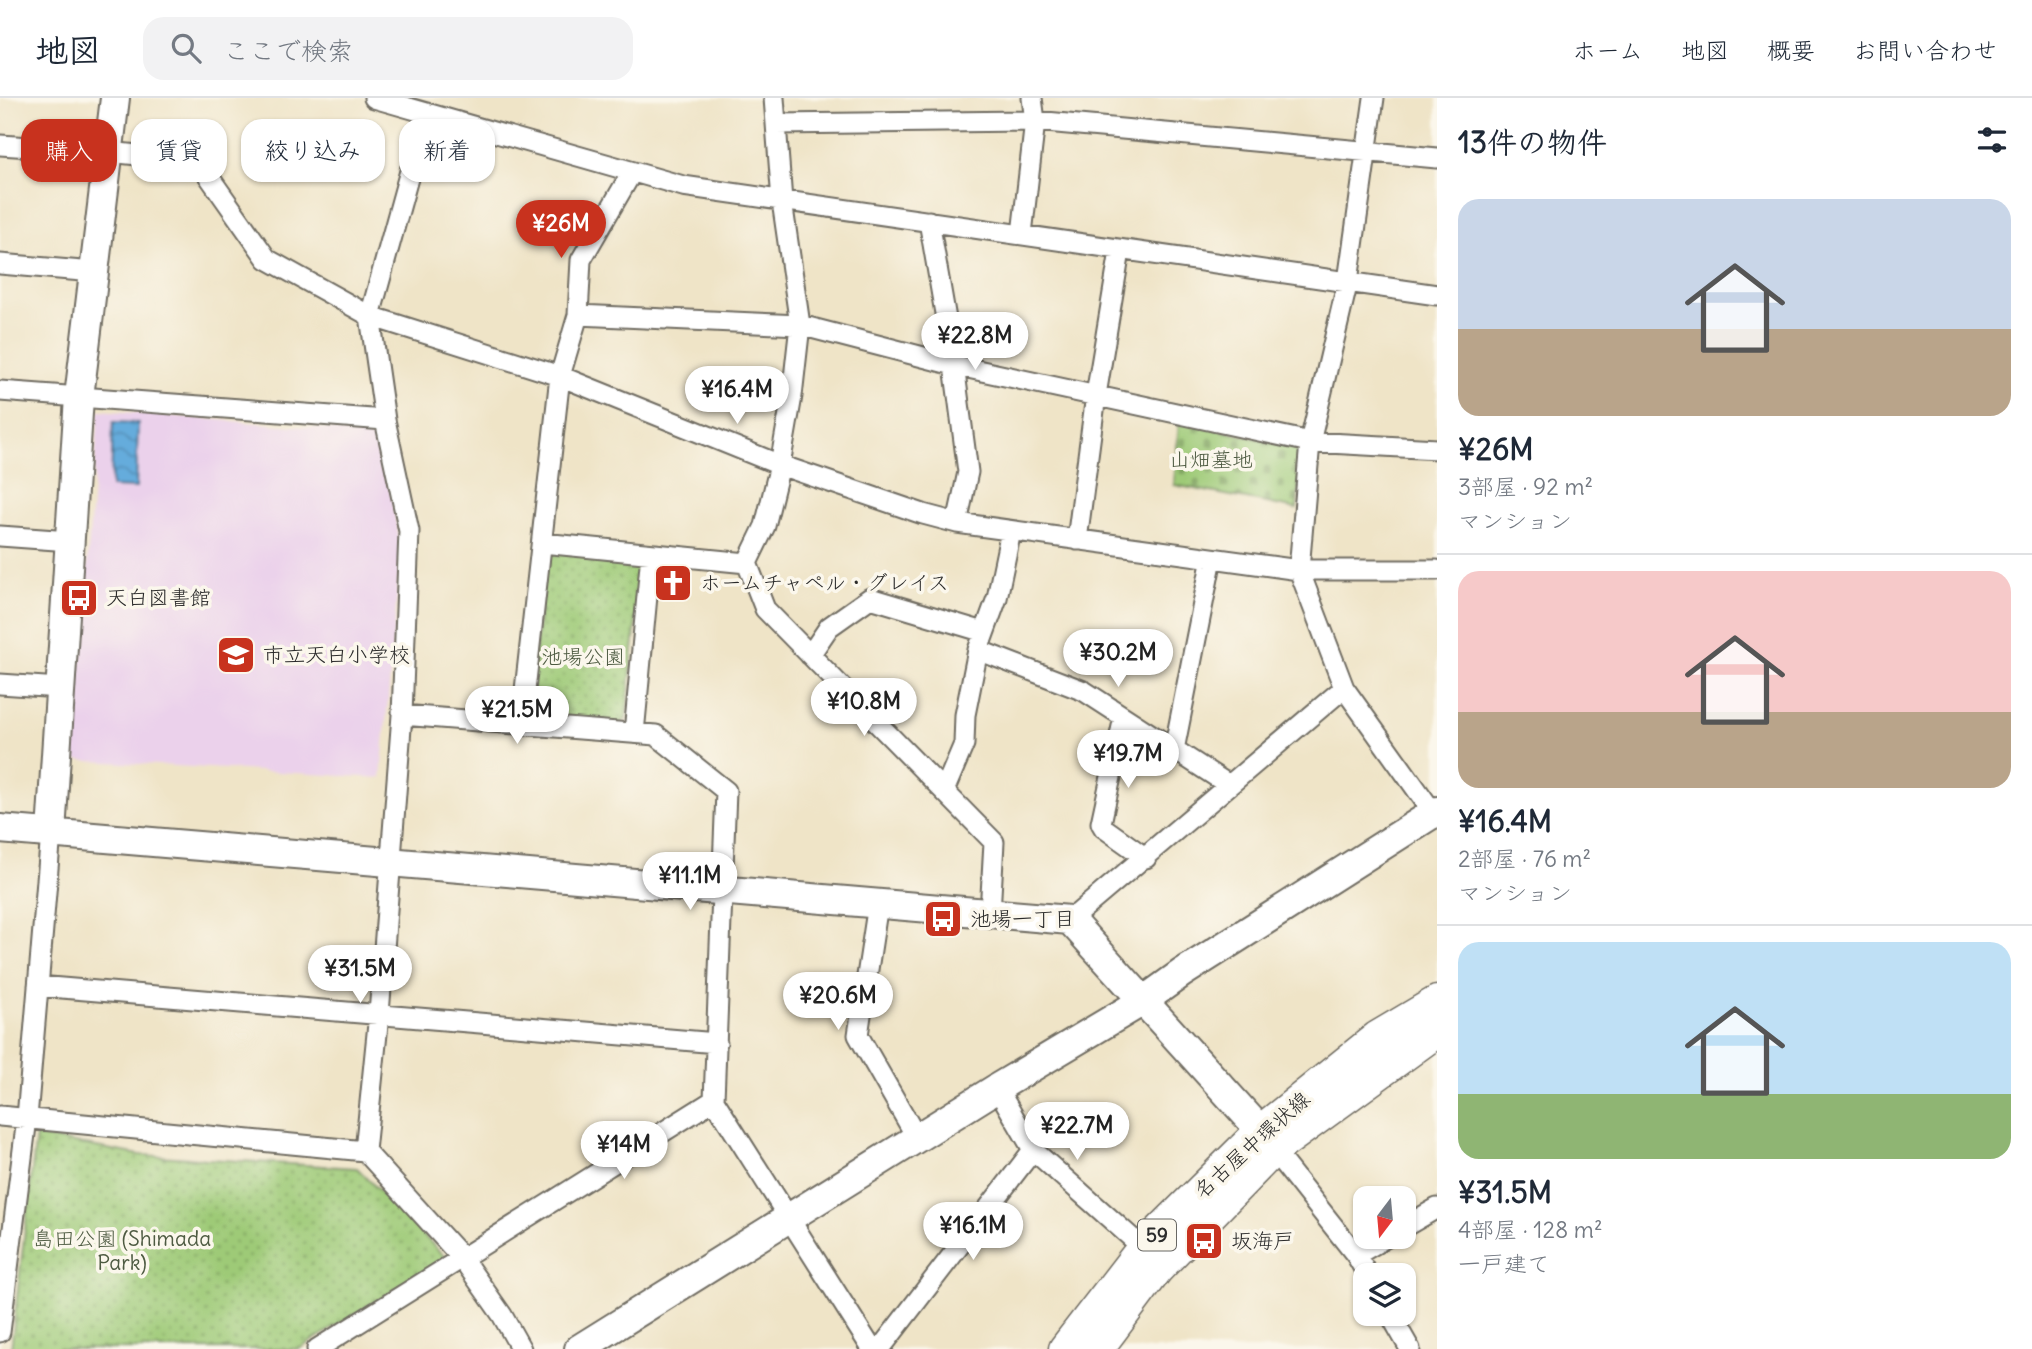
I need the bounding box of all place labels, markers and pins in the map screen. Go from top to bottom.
pin: ¥26M [520,200,602,260]
pin: ¥22.8M [918,313,1032,372]
pin: ¥16.4M [680,366,794,426]
church icon: ホームチャペル・グレイス [652,562,694,604]
place label: ホームチャペル・グレイス [700,569,949,596]
bus stop icon: 天白図書館 [58,577,100,619]
place label: 天白図書館 [106,584,211,611]
pin: ¥30.2M [1061,630,1175,689]
school or university icon: 市立天白小学校 [215,634,257,676]
place label: 市立天白小学校 [263,641,410,668]
pin: ¥10.8M [807,678,921,738]
pin: ¥21.5M [460,686,574,746]
pin: ¥19.7M [1071,730,1185,790]
pin: ¥11.1M [633,852,747,912]
bus stop icon: 池場一丁目 [922,898,964,940]
place label: 池場一丁目 [970,905,1075,932]
pin: ¥31.5M [303,946,417,1005]
pin: ¥20.6M [781,972,895,1032]
pin: ¥22.7M [1020,1102,1134,1162]
pin: ¥14M [583,1122,665,1181]
pin: ¥16.1M [916,1202,1030,1262]
bus stop icon: 坂海戸 [1183,1220,1225,1262]
place label: 坂海戸 [1231,1227,1294,1254]

